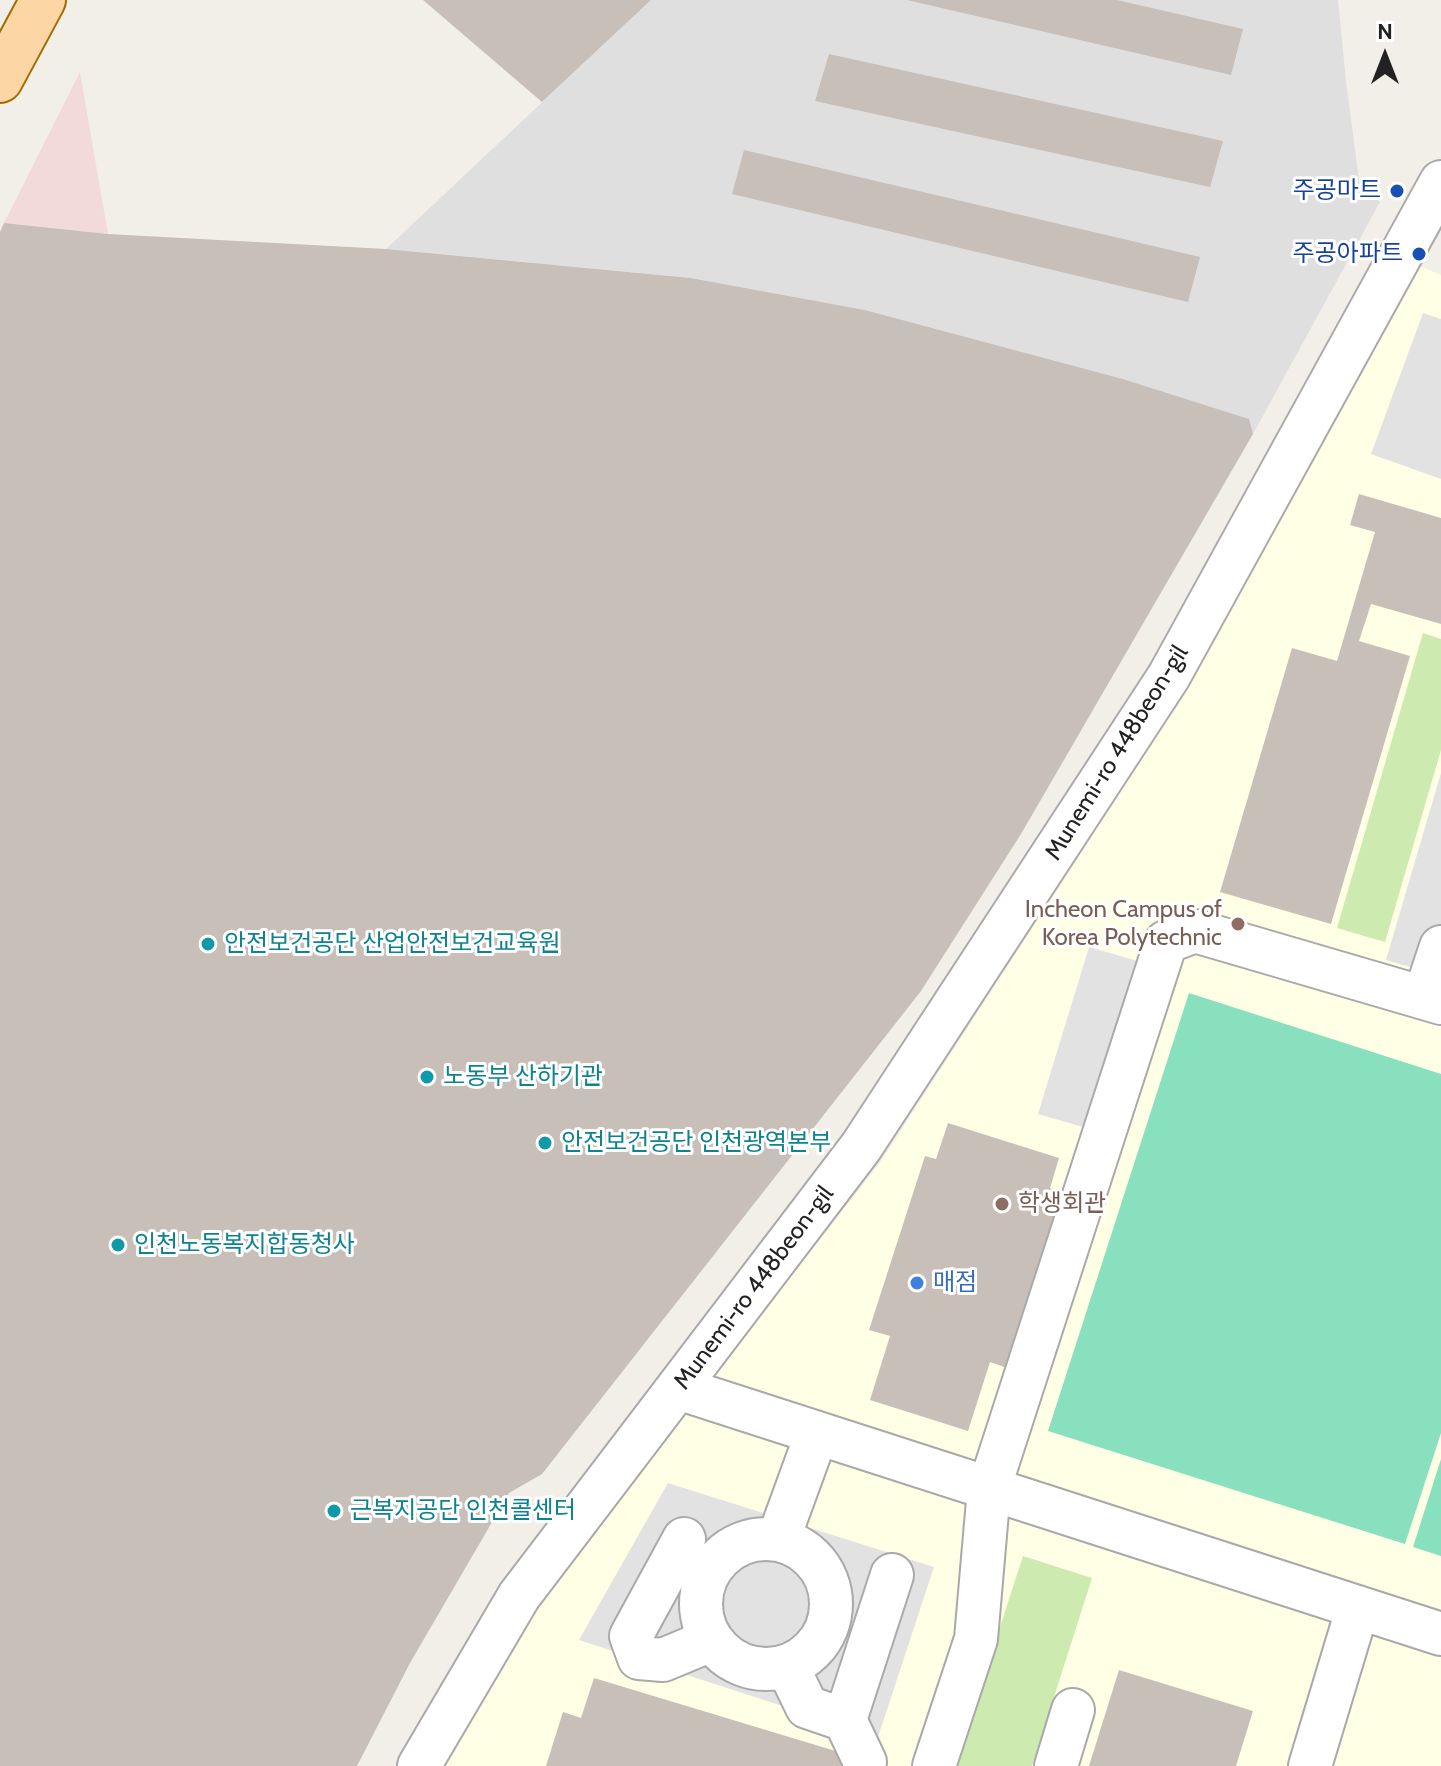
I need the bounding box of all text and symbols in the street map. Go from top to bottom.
north arrow [1345,16,1425,96]
text: N [1377,18,1393,45]
place label: 주공마트 [1293,177,1381,205]
marker: 주공마트 [1388,182,1406,200]
place label: 주공아파트 [1293,240,1403,268]
marker: 주공아파트 [1410,245,1428,263]
street label: Munemi-ro 448beon-gil [1039,640,1195,866]
place label: Incheon Campus of Korea Polytechnic [1025,896,1222,952]
marker: Incheon Campus of Korea Polytechnic [1229,915,1247,933]
place label: 안전보건공단 산업안전보건교육원 [224,930,561,958]
marker: 안전보건공단 산업안전보건교육원 [199,935,217,953]
place label: 노동부 산하기관 [443,1063,603,1091]
marker: 노동부 산하기관 [418,1068,436,1086]
place label: 안전보건공단 인천광역본부 [561,1129,831,1157]
marker: 안전보건공단 인천광역본부 [536,1134,554,1152]
street label: Munemi-ro 448beon-gil [668,1180,840,1396]
place label: 학생회관 [1018,1190,1106,1218]
marker: 학생회관 [993,1195,1011,1213]
place label: 인천노동복지합동청사 [134,1231,355,1259]
marker: 인천노동복지합동청사 [109,1236,127,1254]
place label: 매점 [933,1269,977,1297]
marker: 매점 [908,1274,926,1292]
place label: 근복지공단 인천콜센터 [350,1497,576,1525]
marker: 근복지공단 인천콜센터 [325,1502,343,1520]

